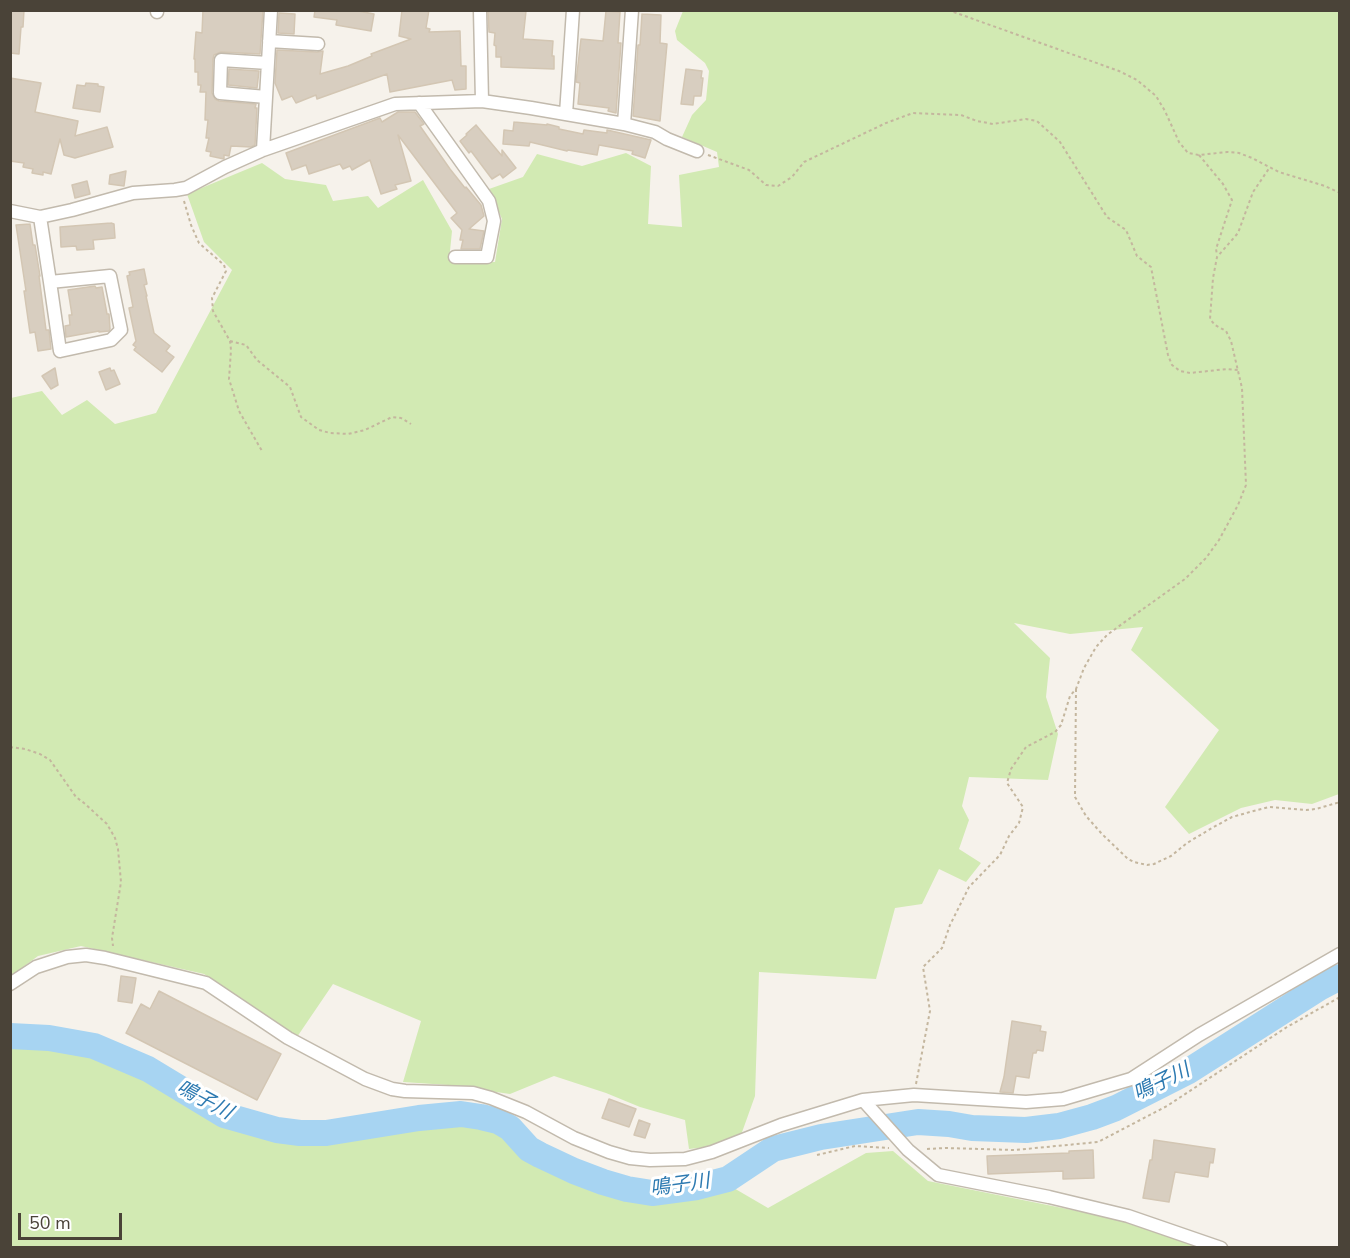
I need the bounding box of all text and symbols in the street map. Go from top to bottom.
water label: 鳴子川 [1130,1059,1194,1107]
water label: 鳴子川 [172,1076,236,1126]
water label: 鳴子川 [649,1170,711,1202]
scale bar [21,1201,124,1239]
text: 50 m [29,1211,71,1235]

